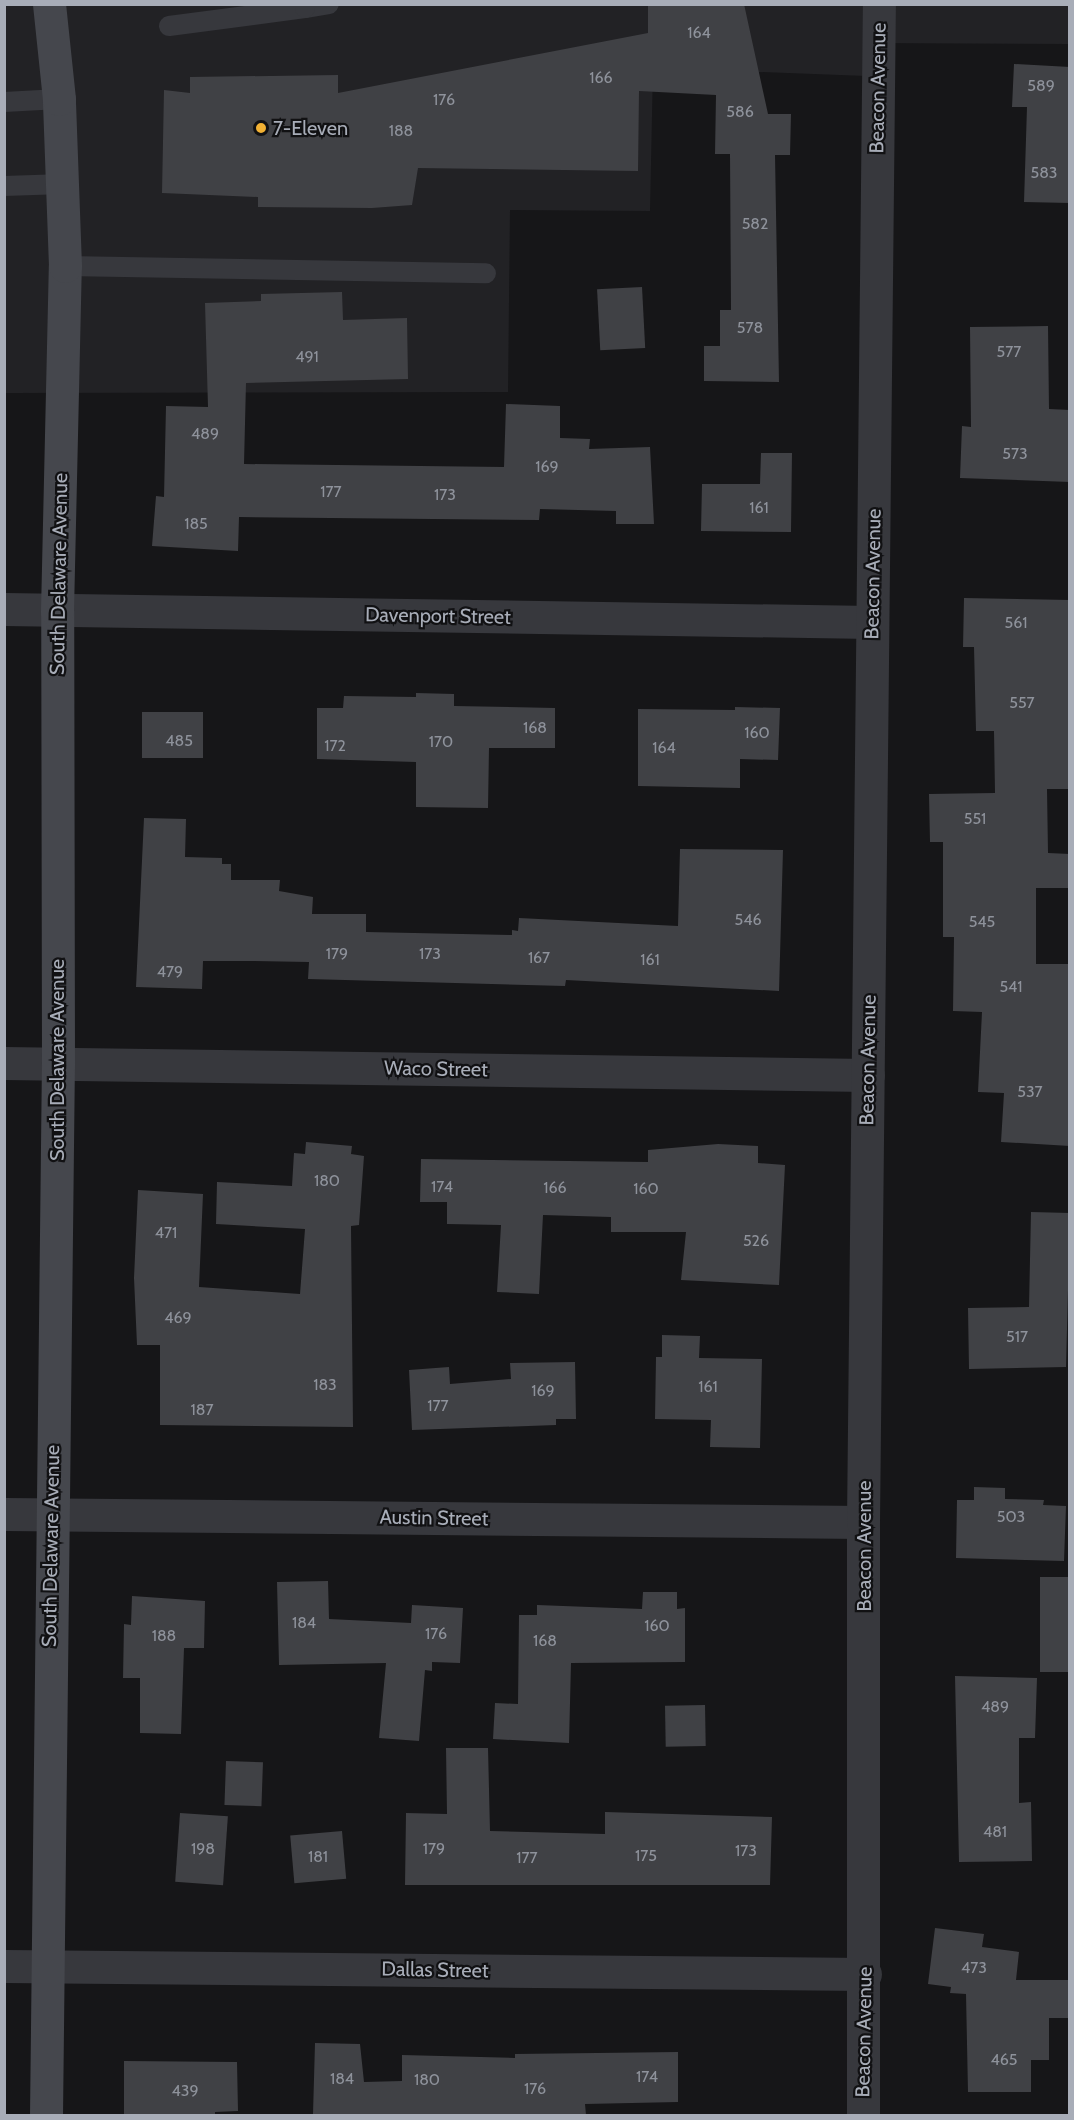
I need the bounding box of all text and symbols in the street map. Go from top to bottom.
street label: Beacon Avenue [865,22,891,154]
house number: 164 [687,23,711,43]
house number: 166 [589,68,613,88]
house number: 589 [1027,76,1055,96]
house number: 176 [433,90,455,110]
house number: 586 [726,102,754,122]
place label: 7-Eleven [273,116,348,140]
marker: 7-Eleven [254,121,268,135]
house number: 188 [389,121,413,141]
house number: 583 [1030,163,1058,183]
house number: 582 [742,214,768,234]
house number: 578 [737,318,763,338]
house number: 577 [997,342,1021,362]
house number: 491 [295,347,319,367]
house number: 489 [191,424,219,444]
house number: 573 [1002,444,1028,464]
house number: 169 [535,457,559,477]
street label: South Delaware Avenue [45,473,73,675]
house number: 177 [320,482,342,502]
house number: 173 [434,485,456,505]
house number: 161 [749,498,769,518]
street label: Beacon Avenue [860,508,886,640]
house number: 185 [184,514,208,534]
street label: Davenport Street [365,603,511,629]
house number: 561 [1005,613,1027,633]
house number: 557 [1009,693,1035,713]
house number: 168 [523,718,547,738]
house number: 160 [744,723,770,743]
house number: 485 [165,731,193,751]
house number: 170 [429,732,453,752]
house number: 172 [324,736,346,756]
house number: 164 [652,738,676,758]
house number: 551 [964,809,986,829]
house number: 546 [735,910,761,930]
house number: 545 [969,912,995,932]
house number: 179 [326,944,348,964]
house number: 173 [419,944,441,964]
house number: 167 [528,948,550,968]
house number: 161 [640,950,660,970]
street label: South Delaware Avenue [45,959,69,1161]
house number: 479 [157,962,183,982]
house number: 541 [999,977,1023,997]
street label: Beacon Avenue [855,994,881,1126]
street label: Waco Street [384,1056,488,1082]
house number: 537 [1017,1082,1043,1102]
house number: 180 [314,1171,340,1191]
house number: 174 [431,1177,453,1197]
house number: 166 [543,1178,567,1198]
house number: 160 [633,1179,659,1199]
house number: 471 [155,1223,177,1243]
house number: 526 [743,1231,769,1251]
house number: 469 [164,1308,192,1328]
house number: 517 [1006,1327,1028,1347]
house number: 183 [313,1375,337,1395]
house number: 161 [698,1377,718,1397]
house number: 169 [531,1381,555,1401]
house number: 177 [427,1396,449,1416]
house number: 187 [191,1400,213,1420]
street label: South Delaware Avenue [37,1445,65,1647]
street label: Beacon Avenue [852,1481,876,1611]
street label: Austin Street [379,1505,489,1531]
house number: 503 [997,1507,1025,1527]
house number: 184 [292,1613,316,1633]
house number: 160 [644,1616,670,1636]
house number: 176 [425,1624,447,1644]
house number: 188 [152,1626,176,1646]
house number: 168 [533,1631,557,1651]
house number: 489 [981,1697,1009,1717]
house number: 481 [983,1822,1007,1842]
house number: 198 [191,1839,215,1859]
house number: 179 [423,1839,445,1859]
house number: 173 [735,1841,757,1861]
house number: 175 [635,1846,657,1866]
house number: 181 [308,1847,328,1867]
house number: 177 [516,1848,538,1868]
street label: Dallas Street [381,1957,489,1983]
house number: 473 [961,1958,987,1978]
street label: Beacon Avenue [851,1966,877,2098]
house number: 465 [991,2050,1017,2070]
house number: 174 [636,2067,658,2087]
house number: 184 [330,2069,354,2089]
house number: 180 [414,2070,440,2090]
house number: 176 [524,2079,546,2099]
house number: 439 [172,2081,198,2101]

